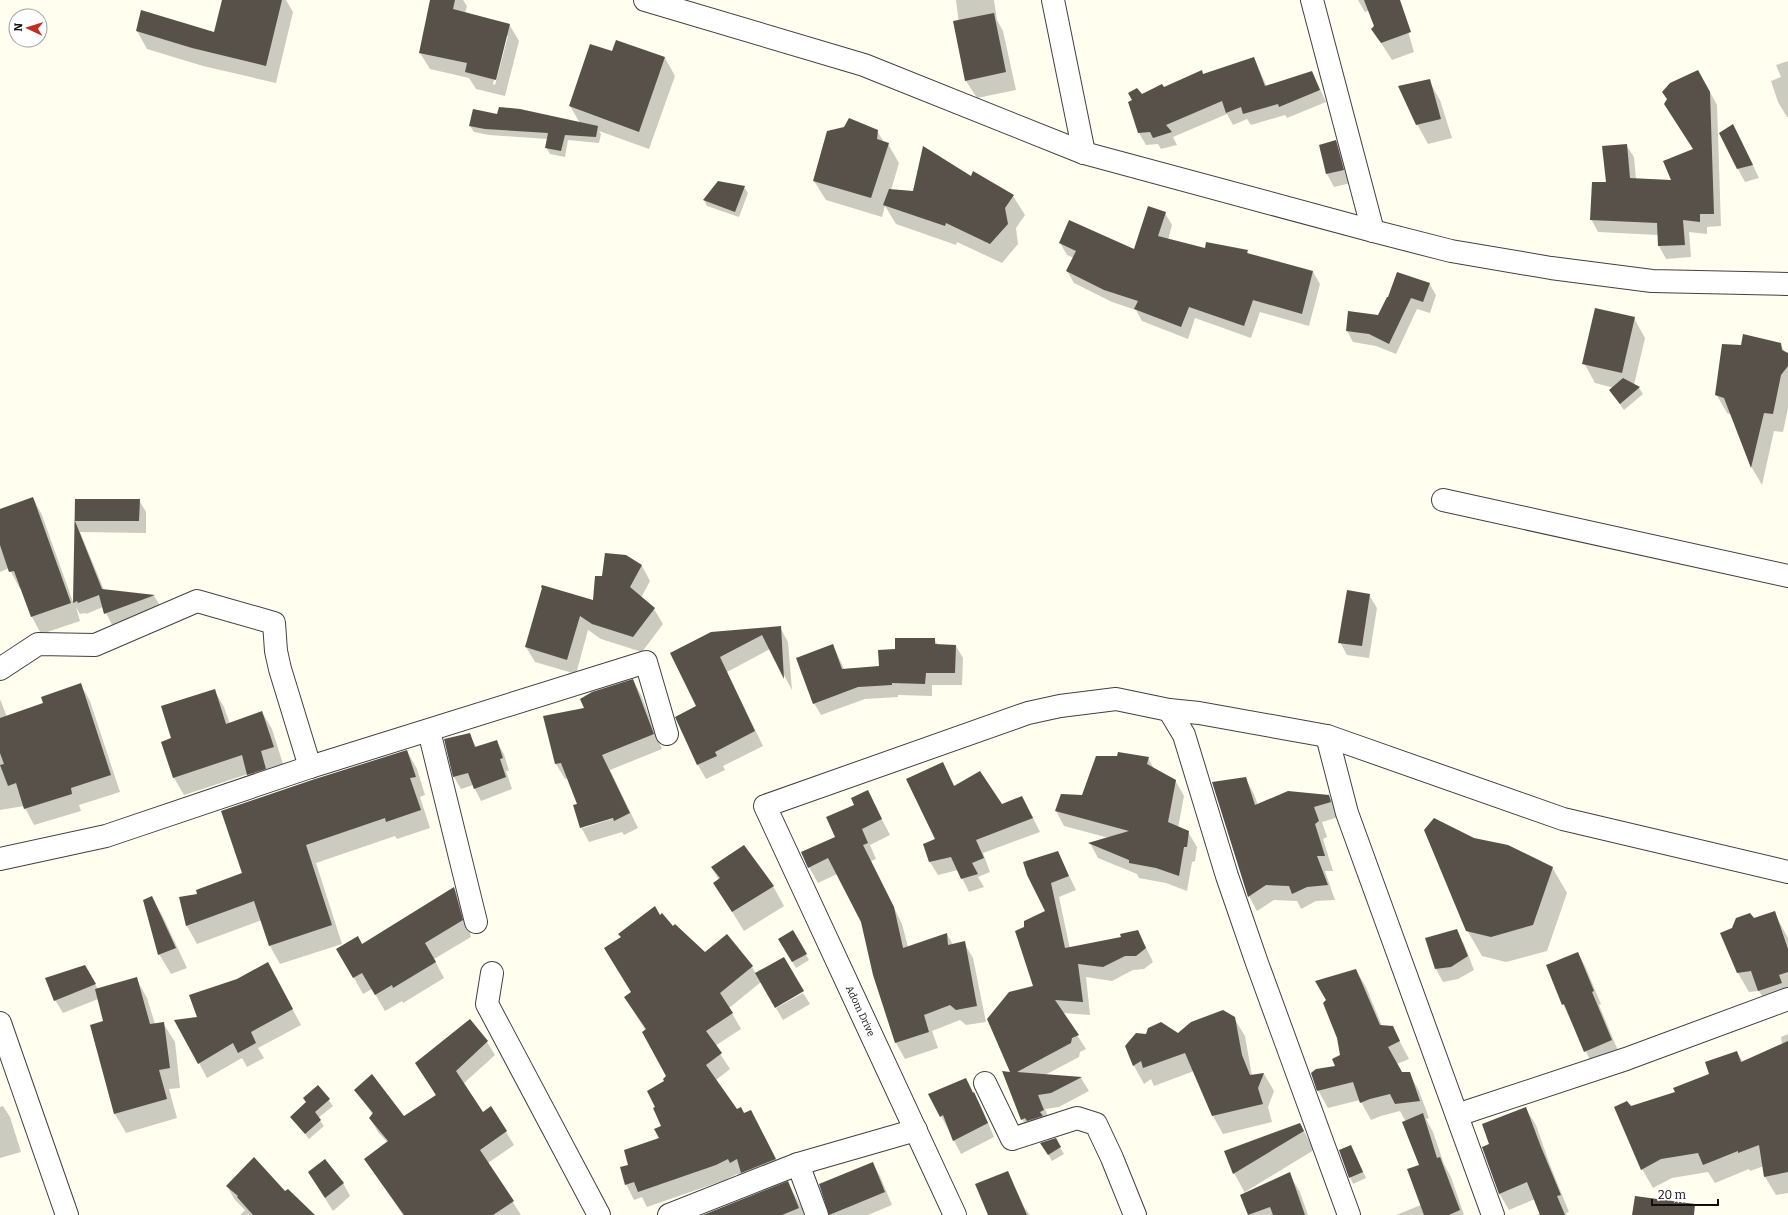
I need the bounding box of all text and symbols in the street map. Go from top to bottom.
north arrow [8,8,48,48]
text: N [12,22,25,32]
street label: Adom Drive [843,984,877,1038]
scale bar [1652,1181,1718,1207]
text: 20 m [1658,1188,1687,1202]

